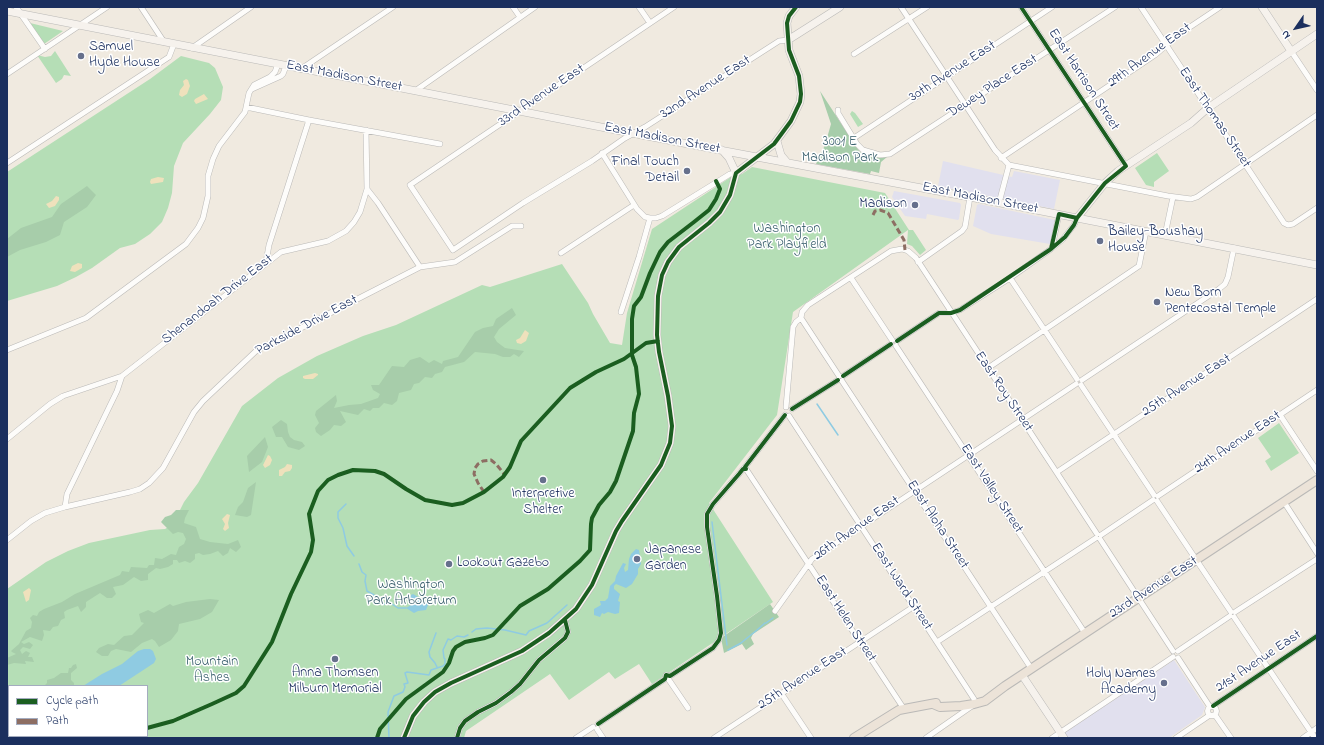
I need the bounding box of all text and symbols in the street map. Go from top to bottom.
north arrow [1276,8,1316,48]
street label: 29th Avenue East [1105,20,1195,92]
street label: East Harrison Street [1044,26,1122,134]
text: N [1277,27,1295,42]
street label: 30th Avenue East [907,38,999,106]
place label: Samuel Hyde House [89,40,160,72]
marker: Samuel Hyde House [76,51,86,61]
street label: Dewey Place East [945,52,1041,122]
street label: 32nd Avenue East [658,53,754,123]
street label: East Madison Street [285,58,403,96]
street label: 33rd Avenue East [496,61,588,131]
street label: East Thomas Street [1174,65,1254,171]
street label: East Madison Street [603,120,721,158]
park label: 3001 E Madison Park [802,135,878,168]
place label: Final Touch Detail [612,155,679,188]
marker: Final Touch Detail [682,166,692,176]
street label: East Madison Street [921,180,1039,218]
place label: Madison [859,197,907,213]
marker: Madison [910,200,920,210]
park label: Washington Park Playfield [747,222,827,254]
place label: Bailey-Boushay House [1108,225,1203,258]
marker: Bailey-Boushay House [1095,236,1105,246]
street label: Shenandoah Drive East [159,251,277,349]
place label: New Born Pentecostal Temple [1165,286,1276,318]
street label: Parkside Drive East [253,292,361,360]
marker: New Born Pentecostal Temple [1152,297,1162,307]
street label: East Roy Street [970,349,1036,435]
street label: 25th Avenue East [1139,351,1235,421]
street label: 24th Avenue East [1192,408,1284,478]
street label: East Valley Street [956,441,1026,537]
marker: Interpretive Shelter [538,475,548,485]
street label: East Aloha Street [902,478,972,572]
place label: Interpretive Shelter [511,487,575,520]
street label: 26th Avenue East [811,493,903,565]
street label: East Ward Street [867,540,935,634]
place label: Japanese Garden [645,543,701,576]
street label: 23rd Avenue East [1107,553,1201,623]
marker: Japanese Garden [632,554,642,564]
place label: Lookout Gazebo [457,556,549,572]
marker: Lookout Gazebo [444,559,454,569]
street label: East Helen Street [811,572,879,666]
park label: Washington Park Arboretum [366,578,456,610]
street label: 21st Avenue East [1213,627,1305,697]
street label: 25th Avenue East [755,644,851,714]
marker: Anna Thomsen Milburn Memorial [330,654,340,664]
park label: Mountain Ashes [186,655,238,688]
place label: Anna Thomsen Milburn Memorial [288,666,382,698]
place label: Holy Names Academy [1086,667,1156,700]
marker: Holy Names Academy [1159,678,1169,688]
legend [8,685,148,737]
text: Cycle path [46,692,98,710]
text: Path [46,712,68,730]

